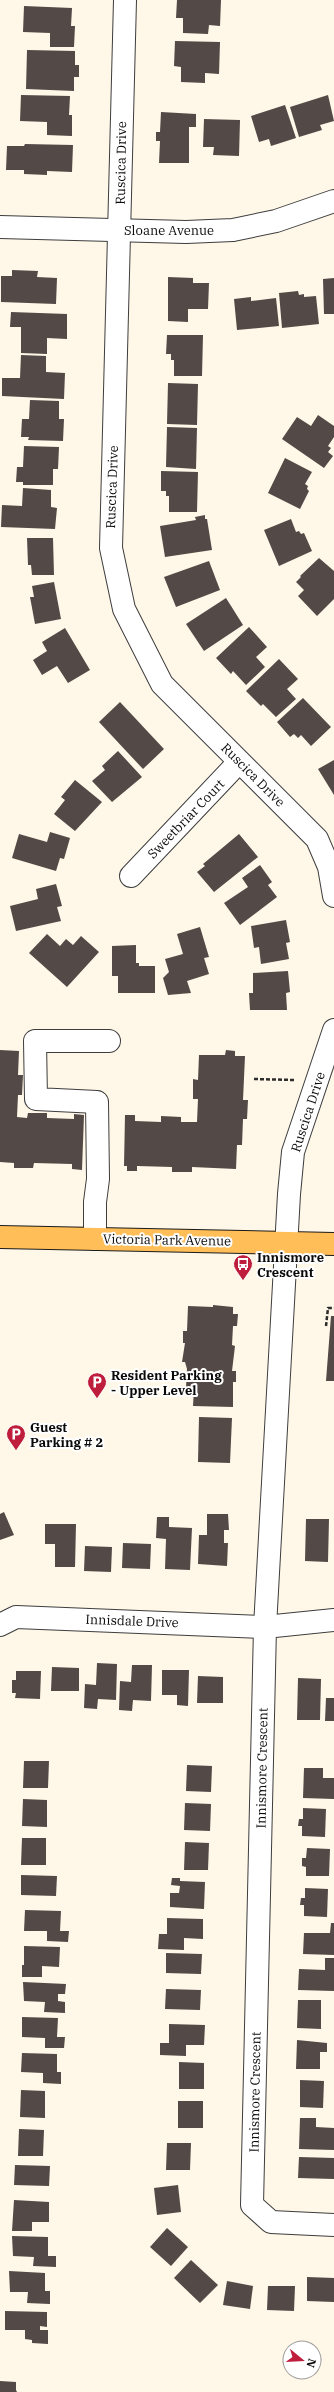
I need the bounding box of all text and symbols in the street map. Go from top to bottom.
street label: Ruscica Drive [112,121,130,205]
street label: Sloane Avenue [124,222,214,239]
street label: Ruscica Drive [102,445,122,529]
street label: Ruscica Drive [217,739,289,811]
street label: Sweetbriar Court [144,775,228,862]
street label: Ruscica Drive [287,1070,329,1154]
street label: Victoria Park Avenue [103,1230,231,1250]
place label: Innismore Crescent [257,1249,324,1281]
bus stop icon: Innismore Crescent [232,1253,254,1281]
place label: Resident Parking - Upper Level [111,1367,222,1399]
parking icon: Resident Parking - Upper Level [86,1371,108,1399]
place label: Guest Parking # 2 [30,1419,103,1451]
parking icon: Guest Parking # 2 [5,1423,27,1451]
street label: Innisdale Drive [85,1611,179,1631]
street label: Innismore Crescent [252,1707,272,1829]
street label: Innismore Crescent [245,2031,265,2153]
north arrow [282,2340,322,2380]
text: N [303,2357,320,2370]

